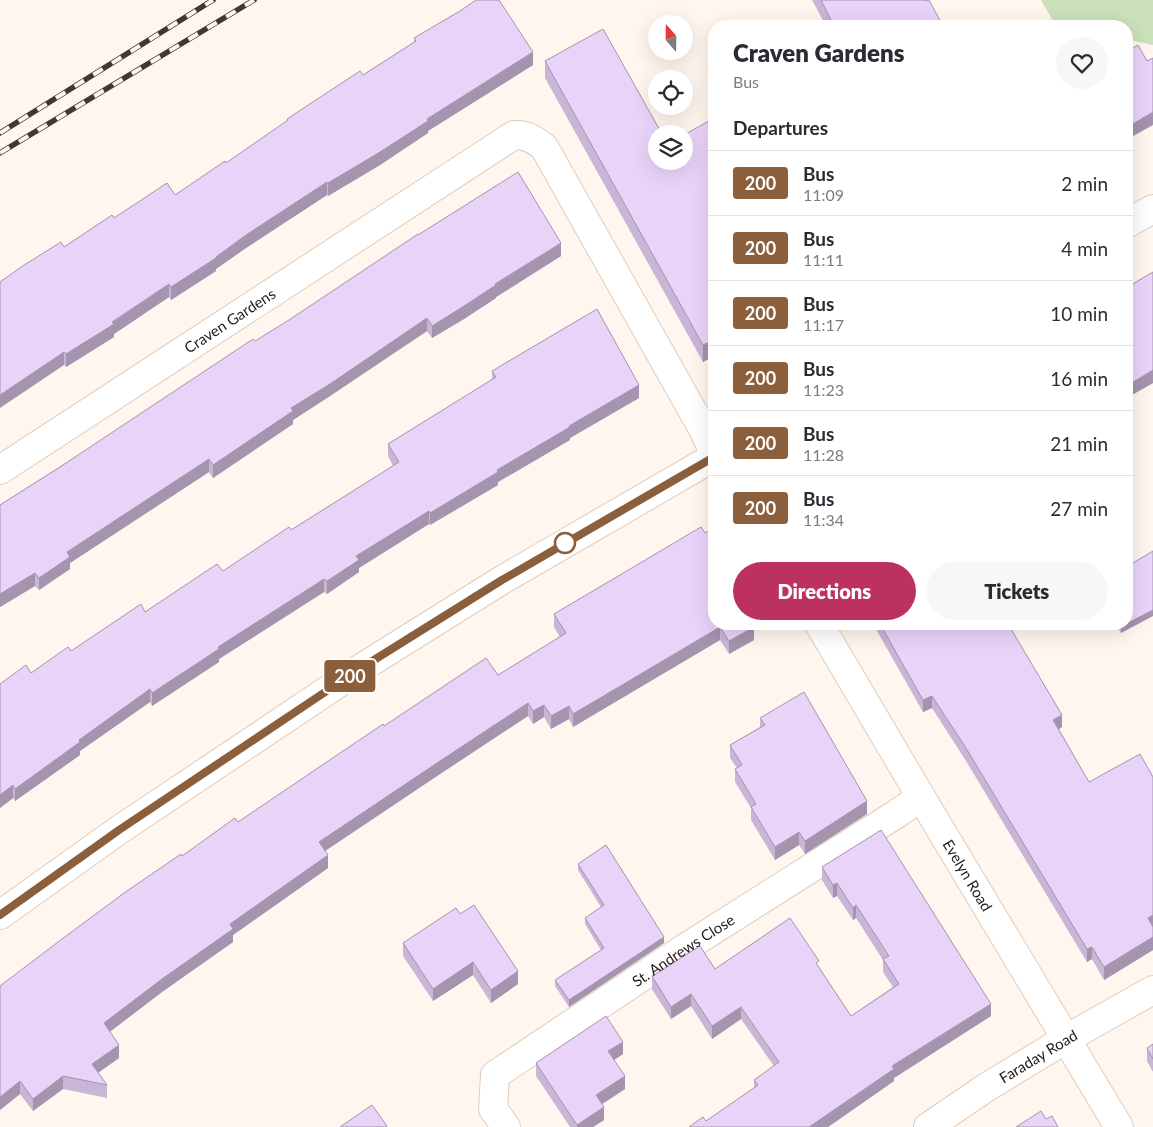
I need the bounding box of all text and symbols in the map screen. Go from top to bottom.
north arrow [648,15,692,60]
map controls [648,15,693,170]
button: heart [1056,37,1108,89]
text: Craven Gardens [733,38,904,67]
button: locate [648,70,693,115]
text: Bus [733,72,759,91]
text: Departures [733,116,828,139]
button: layers [648,125,693,170]
text: Bus [803,162,834,185]
text: 200 [745,172,776,194]
text: 2 min [1061,172,1108,195]
text: 11:09 [803,185,844,204]
text: Bus [803,227,834,250]
text: 200 [745,237,776,259]
text: 4 min [1061,237,1108,260]
text: 11:11 [803,250,844,269]
street label: Craven Gardens [181,284,278,357]
text: Bus [803,292,834,315]
text: 200 [745,302,776,324]
text: 10 min [1050,302,1108,325]
text: 11:17 [803,315,844,334]
text: Bus [803,357,834,380]
text: 200 [745,367,776,389]
text: 16 min [1050,367,1108,390]
text: 11:23 [803,380,844,399]
text: Bus [803,422,834,445]
text: 200 [745,432,776,454]
text: 21 min [1050,432,1108,455]
text: 11:28 [803,445,844,464]
text: Bus [803,487,834,510]
text: 200 [745,497,776,519]
text: 27 min [1050,497,1108,520]
text: 11:34 [803,510,844,529]
unlabelled marker [554,532,576,554]
button: Directions [733,562,916,620]
button: Tickets [926,562,1108,620]
line badge: 200 [321,660,379,692]
text: 200 [334,665,366,687]
street label: Evelyn Road [939,836,996,914]
street label: St. Andrews Close [628,910,738,990]
street label: Faraday Road [996,1026,1080,1087]

